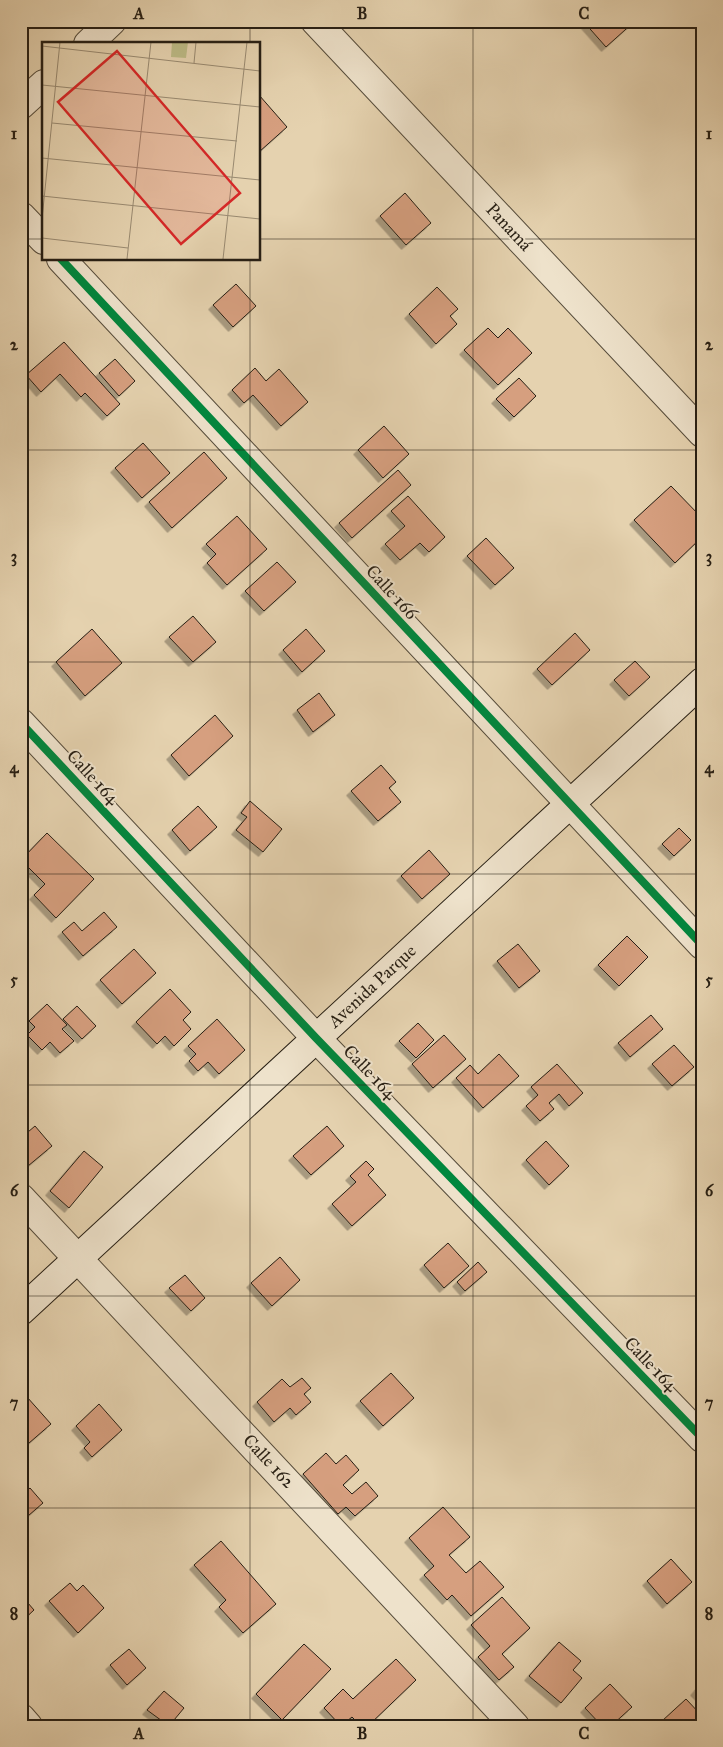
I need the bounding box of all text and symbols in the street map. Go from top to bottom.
text: A [133,4,145,23]
text: B [357,4,367,23]
text: C [579,4,590,23]
inset map [42,42,260,260]
text: 1 [11,124,18,143]
text: 1 [706,124,713,143]
street label: Panamá [481,198,537,256]
text: 2 [10,335,19,354]
text: 2 [705,335,714,354]
text: 3 [11,547,17,567]
text: 3 [706,547,712,567]
street label: Calle 166 [361,560,423,624]
street label: Calle 164 [62,745,125,810]
text: 4 [10,758,20,778]
text: 4 [705,758,715,778]
street label: Avenida Parque [323,940,421,1034]
text: 5 [10,970,18,989]
text: 5 [705,970,713,989]
street label: Calle 164 [339,1040,402,1105]
text: 6 [10,1181,19,1200]
text: 6 [705,1181,714,1200]
street label: Calle 164 [620,1332,683,1397]
text: 7 [10,1393,19,1412]
text: 7 [705,1393,714,1412]
street label: Calle 162 [238,1429,300,1493]
text: 8 [10,1604,18,1623]
text: 8 [705,1604,713,1623]
text: A [133,1724,145,1743]
text: B [357,1724,367,1743]
text: C [579,1724,590,1743]

